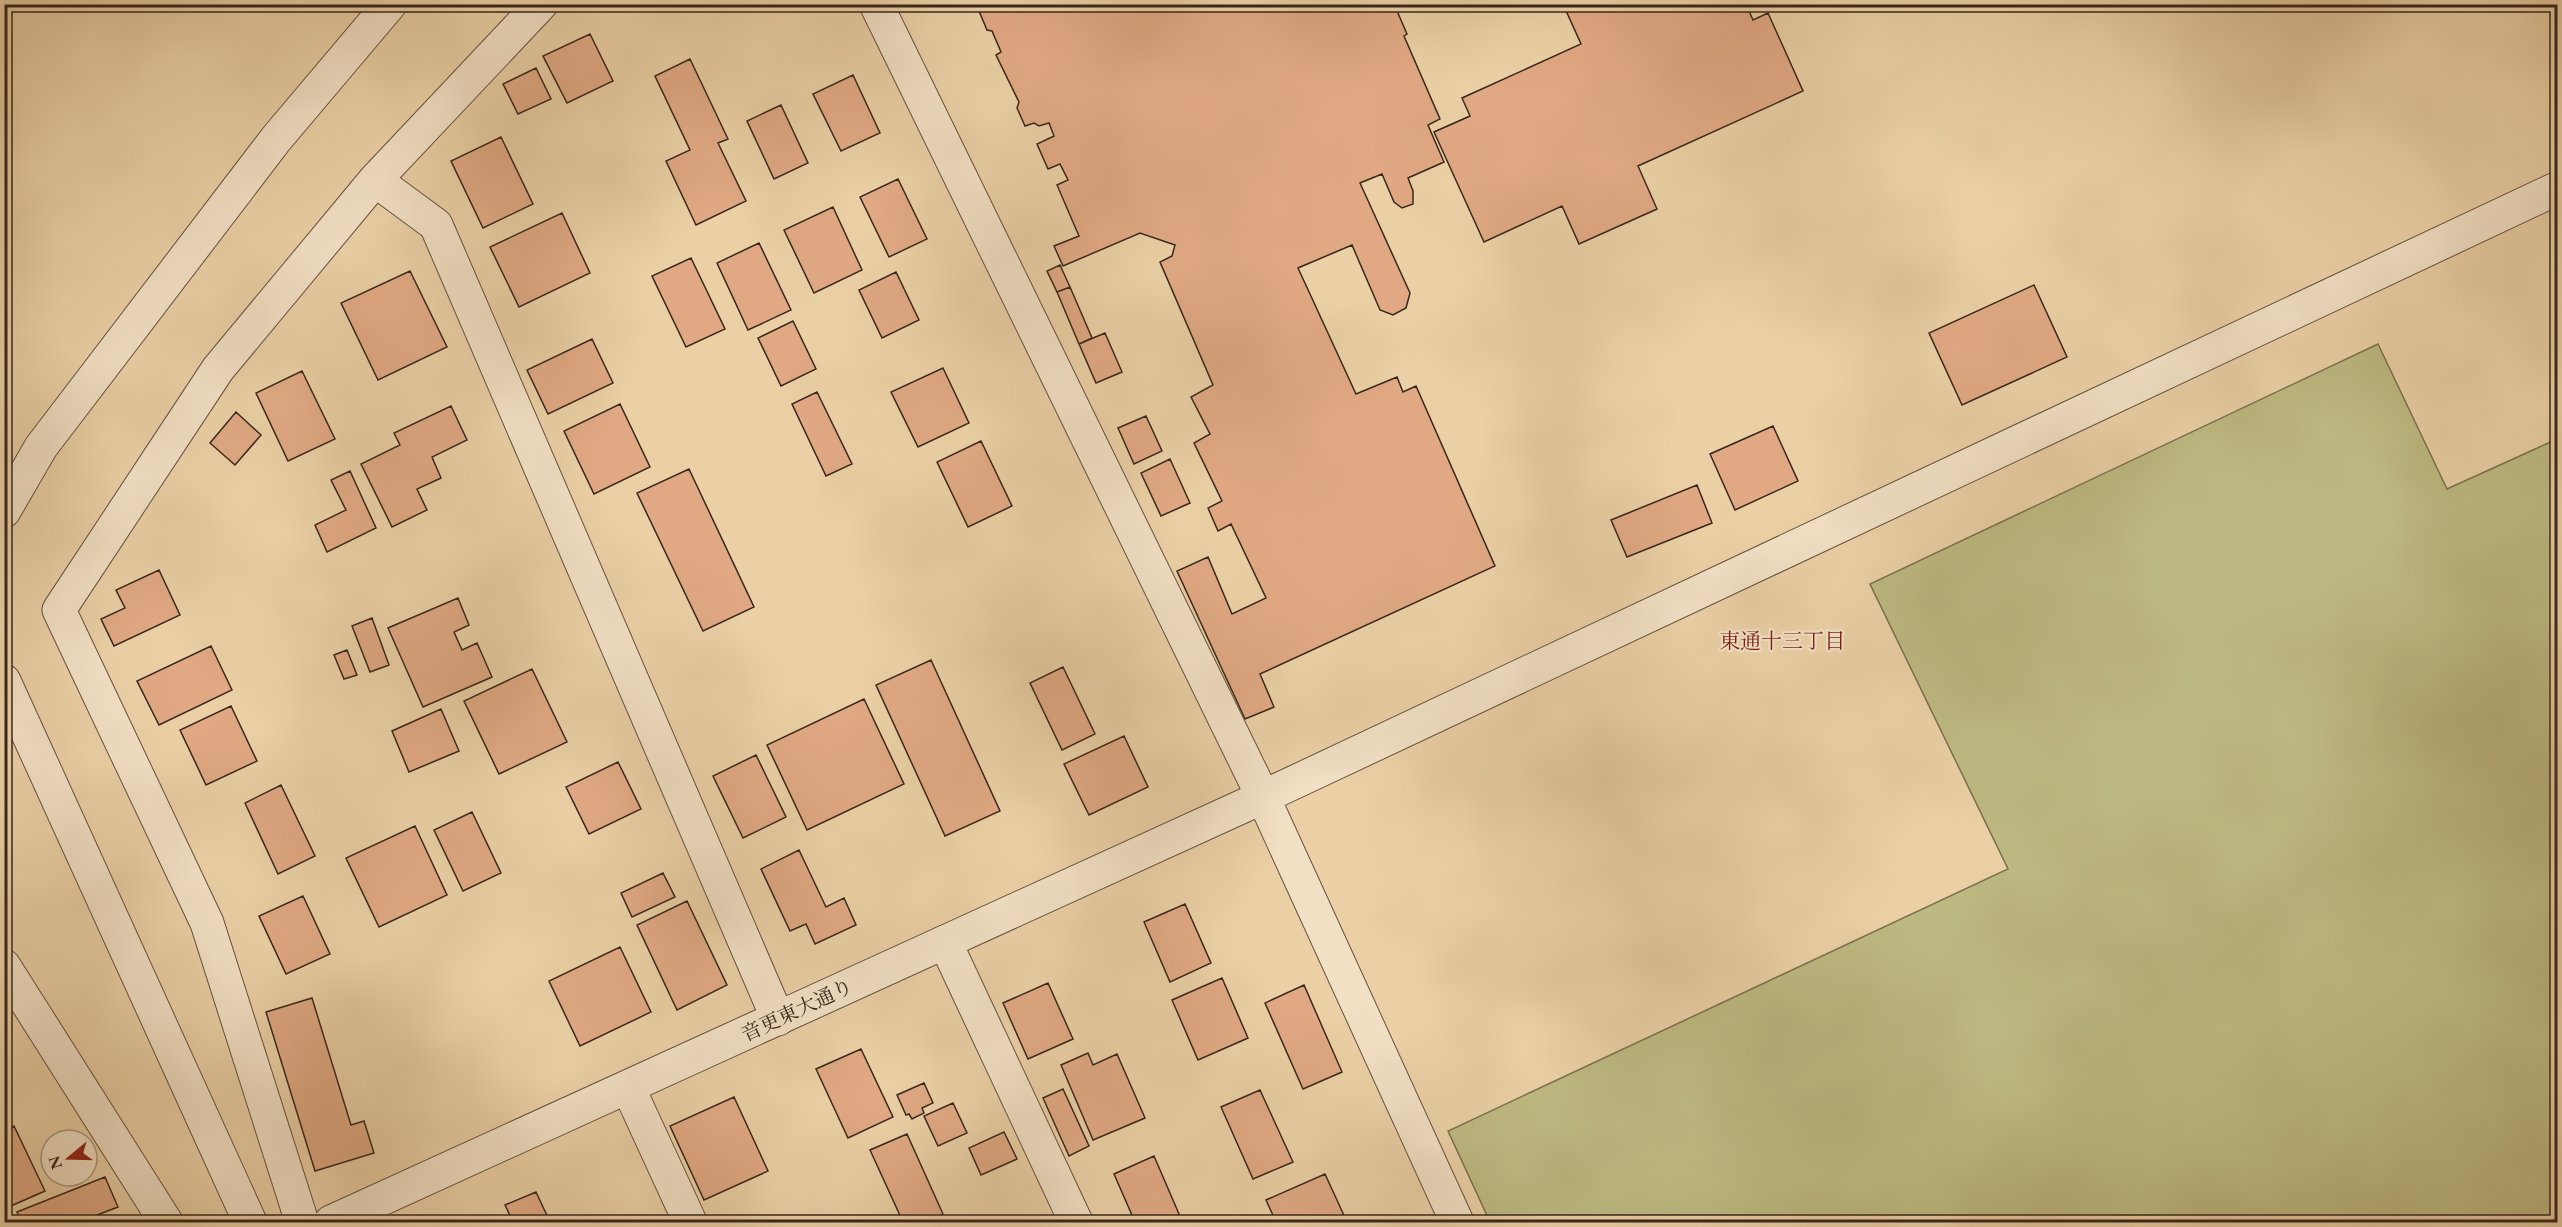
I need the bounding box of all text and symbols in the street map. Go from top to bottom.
district label: 東通十三丁目 [1719,627,1845,654]
street label: 音更東大通り [737,973,857,1047]
north arrow [39,1128,99,1188]
text: N [43,1153,67,1172]

